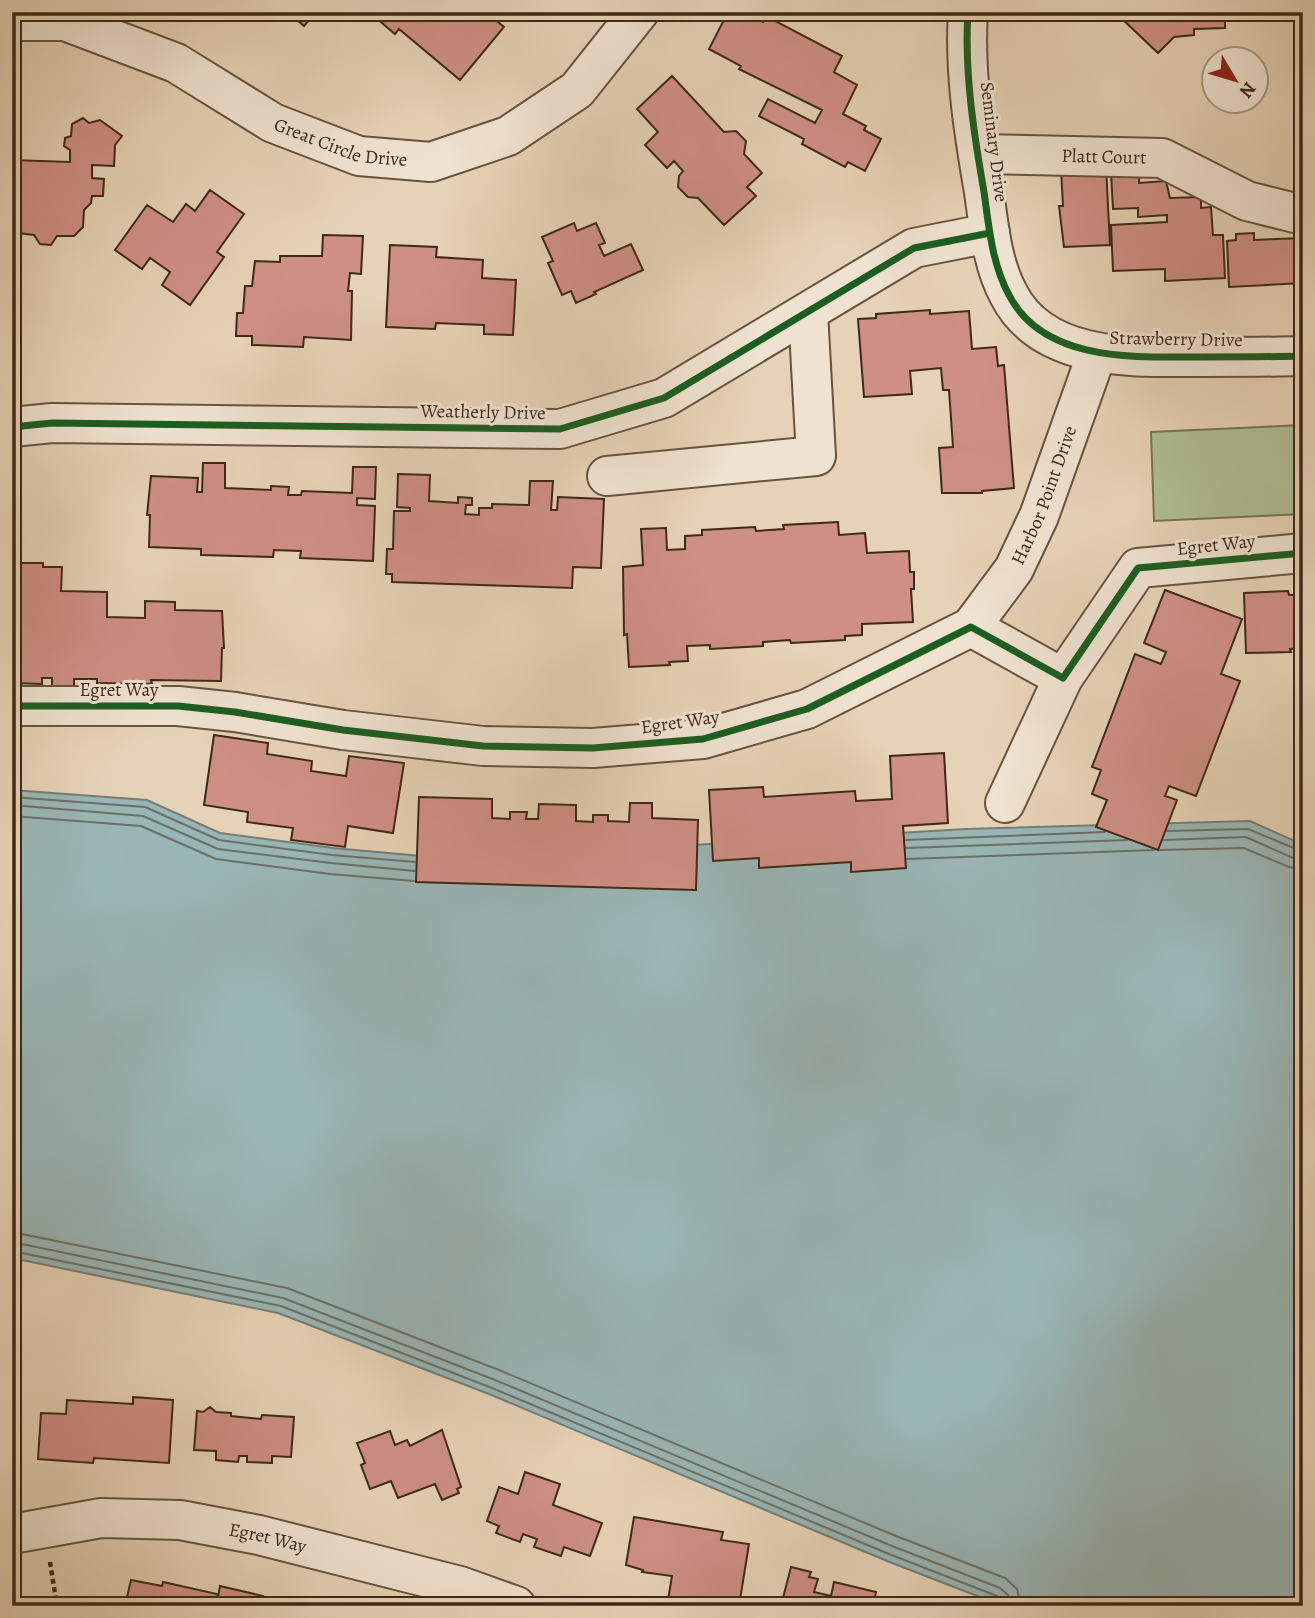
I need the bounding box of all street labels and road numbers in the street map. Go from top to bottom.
street label: Seminary Drive [974,80,1014,204]
street label: Great Circle Drive [270,112,408,173]
street label: Platt Court [1061,143,1147,171]
street label: Strawberry Drive [1109,325,1243,353]
street label: Weatherly Drive [419,398,546,426]
street label: Harbor Point Drive [1005,422,1083,569]
street label: Egret Way [1175,528,1257,562]
street label: Egret Way [80,677,159,703]
street label: Egret Way [639,704,721,740]
street label: Egret Way [227,1517,310,1560]

